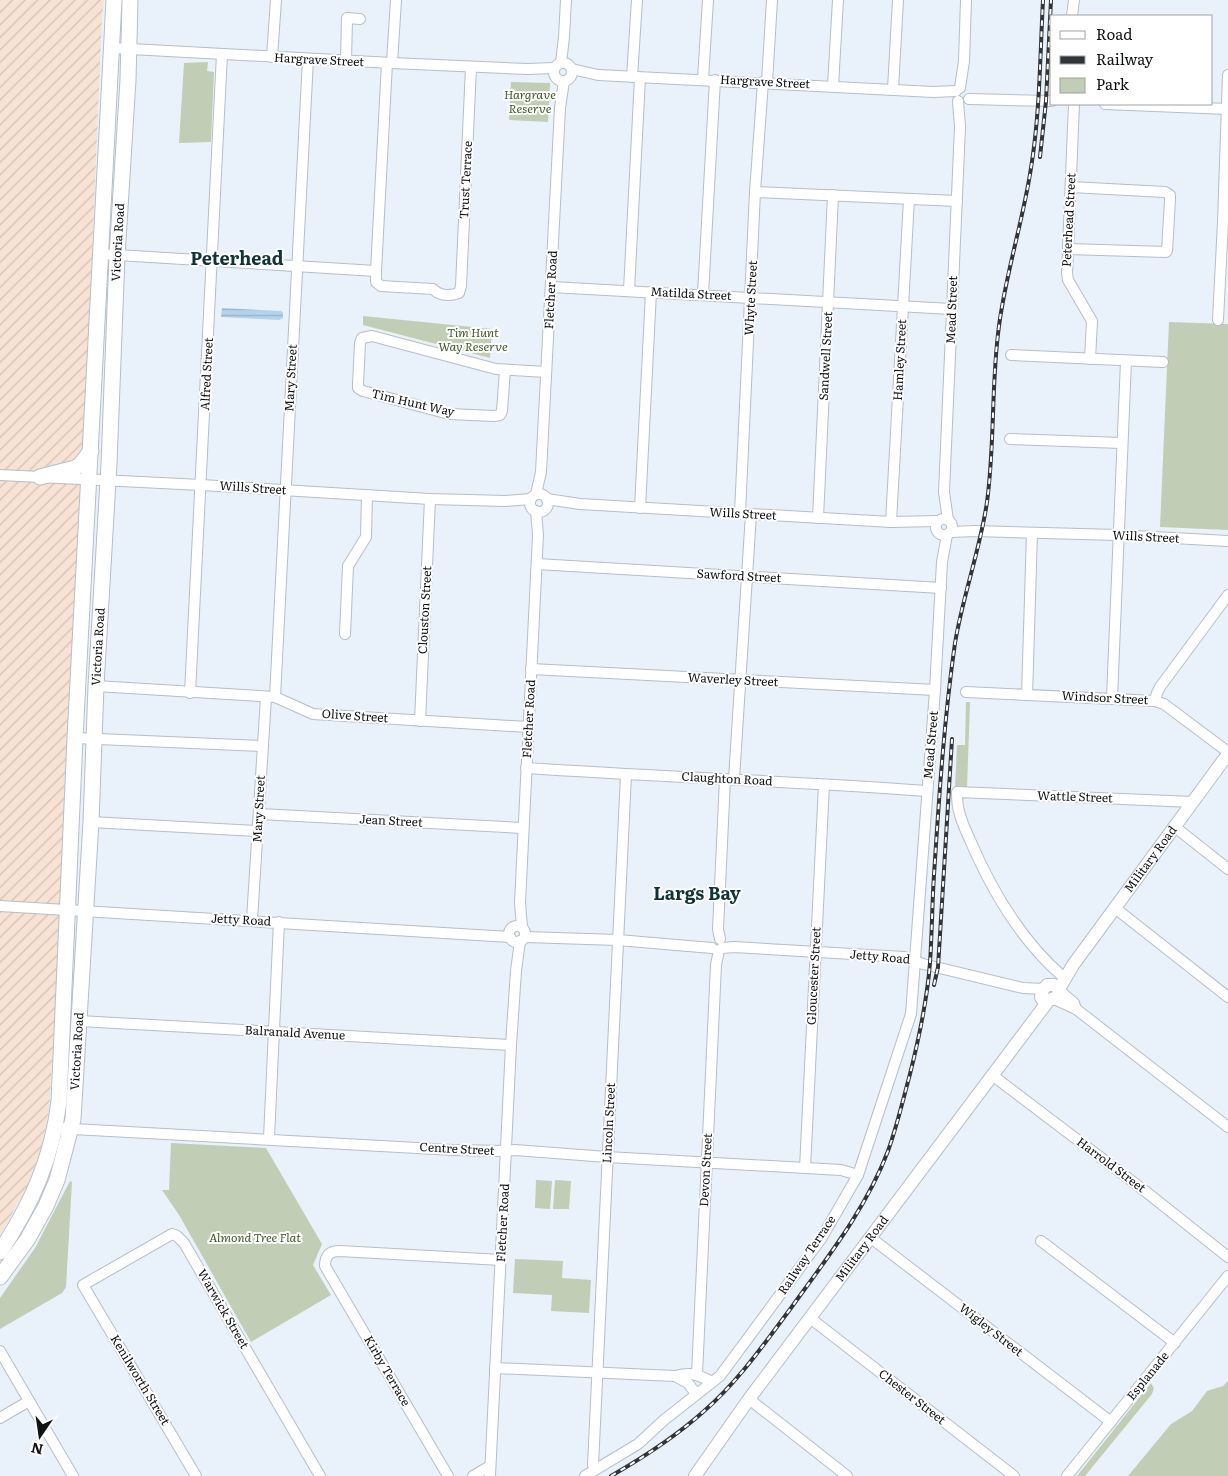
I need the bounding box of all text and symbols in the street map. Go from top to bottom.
legend [1050,15,1213,105]
text: Road [1096,22,1132,45]
text: Railway [1096,47,1154,70]
street label: Hargrave Street [274,48,365,70]
street label: Hargrave Street [720,70,811,92]
text: Park [1096,72,1130,95]
park label: Hargrave Reserve [504,85,556,117]
street label: Trust Terrace [454,140,476,220]
street label: Peterhead Street [1057,172,1079,267]
street label: Victoria Road [106,202,128,282]
district label: Peterhead [190,244,284,271]
street label: Fletcher Road [539,249,561,330]
street label: Whyte Street [739,260,761,336]
street label: Mead Street [941,275,961,345]
street label: Matilda Street [650,282,732,304]
street label: Sandwell Street [814,311,836,401]
street label: Hamley Street [888,319,910,401]
park label: Tim Hunt Way Reserve [438,323,508,355]
street label: Alfred Street [195,337,217,411]
street label: Mary Street [279,344,301,412]
street label: Tim Hunt Way [370,384,457,420]
street label: Wills Street [219,476,287,498]
street label: Wills Street [709,502,777,524]
street label: Wills Street [1112,525,1180,547]
street label: Sawford Street [696,564,782,586]
street label: Clouston Street [413,565,435,655]
street label: Victoria Road [86,607,109,686]
street label: Waverley Street [687,668,779,690]
street label: Fletcher Road [517,678,539,759]
street label: Windsor Street [1061,686,1149,708]
street label: Olive Street [321,704,389,726]
street label: Mead Street [918,710,942,780]
street label: Claughton Road [681,767,774,789]
street label: Mary Street [247,775,269,843]
street label: Wattle Street [1037,786,1113,806]
street label: Jean Street [359,809,423,831]
street label: Military Road [1119,821,1181,896]
district label: Largs Bay [653,879,741,906]
street label: Jetty Road [210,908,272,930]
street label: Gloucester Street [801,926,825,1025]
street label: Jetty Road [849,944,912,968]
street label: Victoria Road [65,1011,87,1091]
street label: Balranald Avenue [244,1020,346,1044]
street label: Lincoln Street [597,1082,619,1164]
street label: Harrold Street [1073,1132,1150,1196]
street label: Devon Street [694,1133,716,1207]
street label: Centre Street [419,1137,495,1159]
street label: Fletcher Road [491,1182,513,1263]
street label: Railway Terrace [773,1211,839,1298]
street label: Military Road [830,1211,892,1285]
park label: Almond Tree Flat [209,1228,301,1246]
street label: Warwick Street [194,1265,254,1352]
street label: Wigley Street [956,1298,1028,1360]
street label: Kenilworth Street [107,1331,175,1428]
street label: Kirby Terrace [360,1332,415,1409]
street label: Esplanade [1122,1347,1173,1404]
street label: Chester Street [875,1364,950,1428]
north arrow [15,1411,65,1461]
text: N [29,1439,45,1461]

